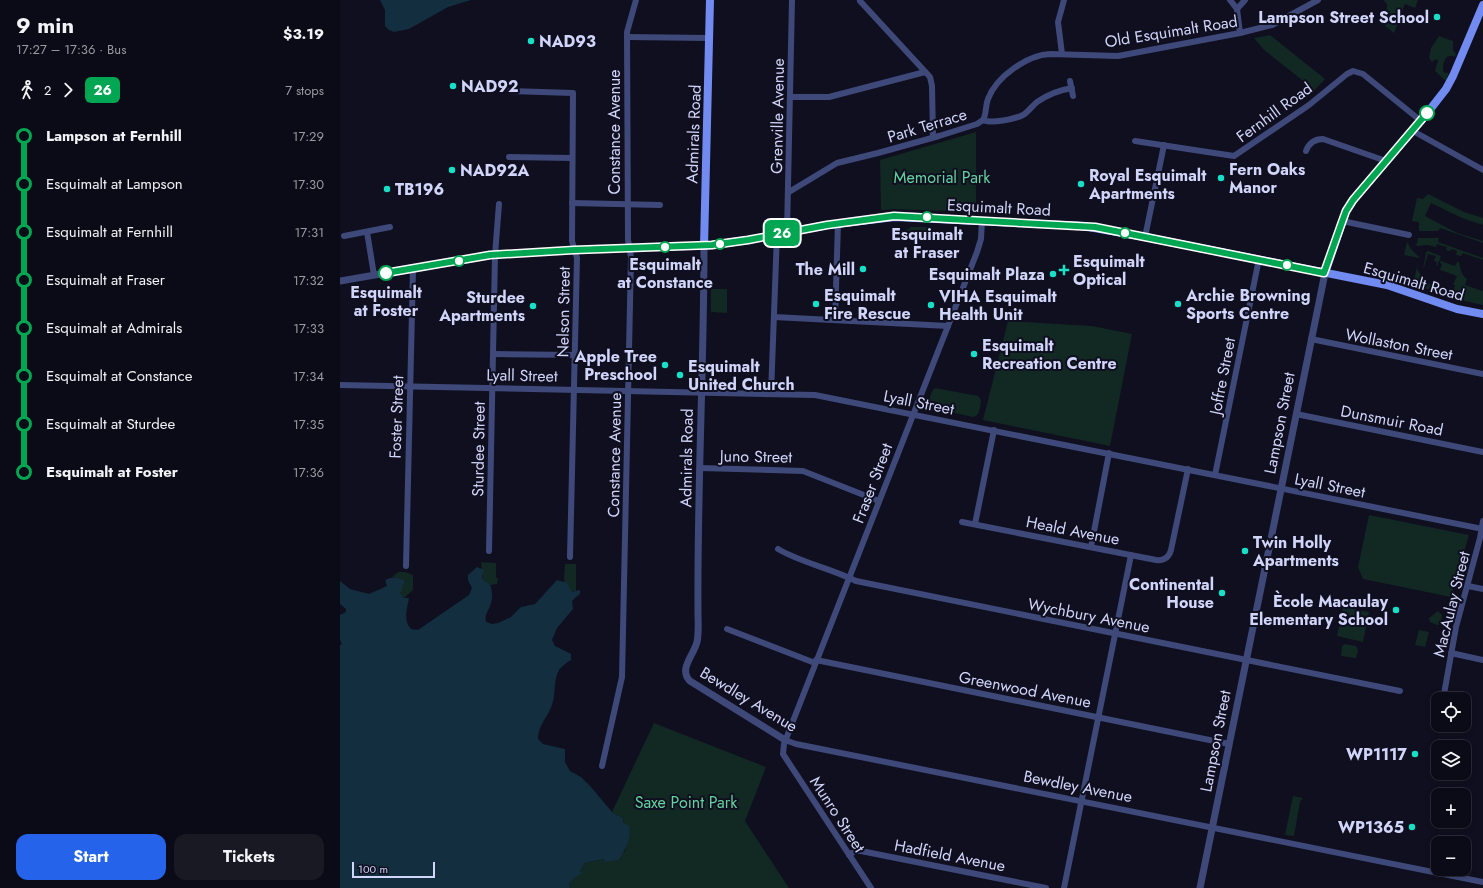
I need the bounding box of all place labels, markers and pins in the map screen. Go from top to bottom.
place label: Lampson Street School [1258,6,1429,29]
marker: Lampson Street School [1432,12,1442,22]
place label: NAD93 [539,30,596,53]
marker: NAD93 [526,36,536,46]
place label: NAD92 [461,75,518,98]
marker: NAD92 [448,81,458,91]
unlabelled marker [1419,105,1435,121]
place label: Fern Oaks Manor [1229,158,1305,199]
place label: NAD92A [460,159,529,182]
place label: Royal Esquimalt Apartments [1088,164,1207,205]
marker: NAD92A [447,165,457,175]
marker: Fern Oaks Manor [1216,173,1226,183]
place label: TB196 [395,178,444,201]
marker: Royal Esquimalt Apartments [1076,179,1086,189]
marker: TB196 [382,184,392,194]
marker: Esquimalt at Fraser [921,211,933,223]
place label: Esquimalt at Fraser [891,223,964,264]
unlabelled marker [1119,227,1131,239]
unlabelled marker [714,238,726,250]
marker: Esquimalt at Constance [659,241,671,253]
place label: Esquimalt Optical [1073,250,1145,291]
place label: Esquimalt at Constance [617,253,713,294]
unlabelled marker [453,255,465,267]
place label: The Mill [796,258,855,281]
unlabelled marker [1281,259,1293,271]
place label: Esquimalt Plaza [929,263,1045,286]
marker: The Mill [858,264,868,274]
marker: Esquimalt Optical [1058,264,1070,276]
marker: Esquimalt at Foster [378,265,394,281]
marker: Esquimalt Plaza [1048,269,1058,279]
place label: Esquimalt at Foster [350,281,423,322]
place label: Esquimalt Fire Rescue [824,284,911,325]
place label: Archie Browning Sports Centre [1185,284,1310,325]
place label: VIHA Esquimalt Health Unit [938,285,1058,326]
place label: Sturdee Apartments [438,286,525,327]
marker: Esquimalt Fire Rescue [811,299,821,309]
marker: Archie Browning Sports Centre [1173,299,1183,309]
marker: VIHA Esquimalt Health Unit [926,300,936,310]
marker: Sturdee Apartments [528,301,538,311]
place label: Esquimalt Recreation Centre [982,334,1117,375]
place label: Apple Tree Preschool [574,345,657,386]
marker: Esquimalt Recreation Centre [969,349,979,359]
place label: Esquimalt United Church [688,355,795,396]
marker: Apple Tree Preschool [660,360,670,370]
marker: Esquimalt United Church [675,370,685,380]
place label: Twin Holly Apartments [1252,531,1339,572]
marker: Twin Holly Apartments [1240,546,1250,556]
place label: Continental House [1129,573,1214,614]
marker: Continental House [1217,588,1227,598]
place label: Ècole Macaulay Elementary School [1249,590,1389,631]
marker: Ècole Macaulay Elementary School [1391,605,1401,615]
place label: WP1117 [1346,743,1407,766]
marker: WP1117 [1410,749,1420,759]
place label: WP1365 [1338,816,1404,839]
marker: WP1365 [1407,822,1417,832]

